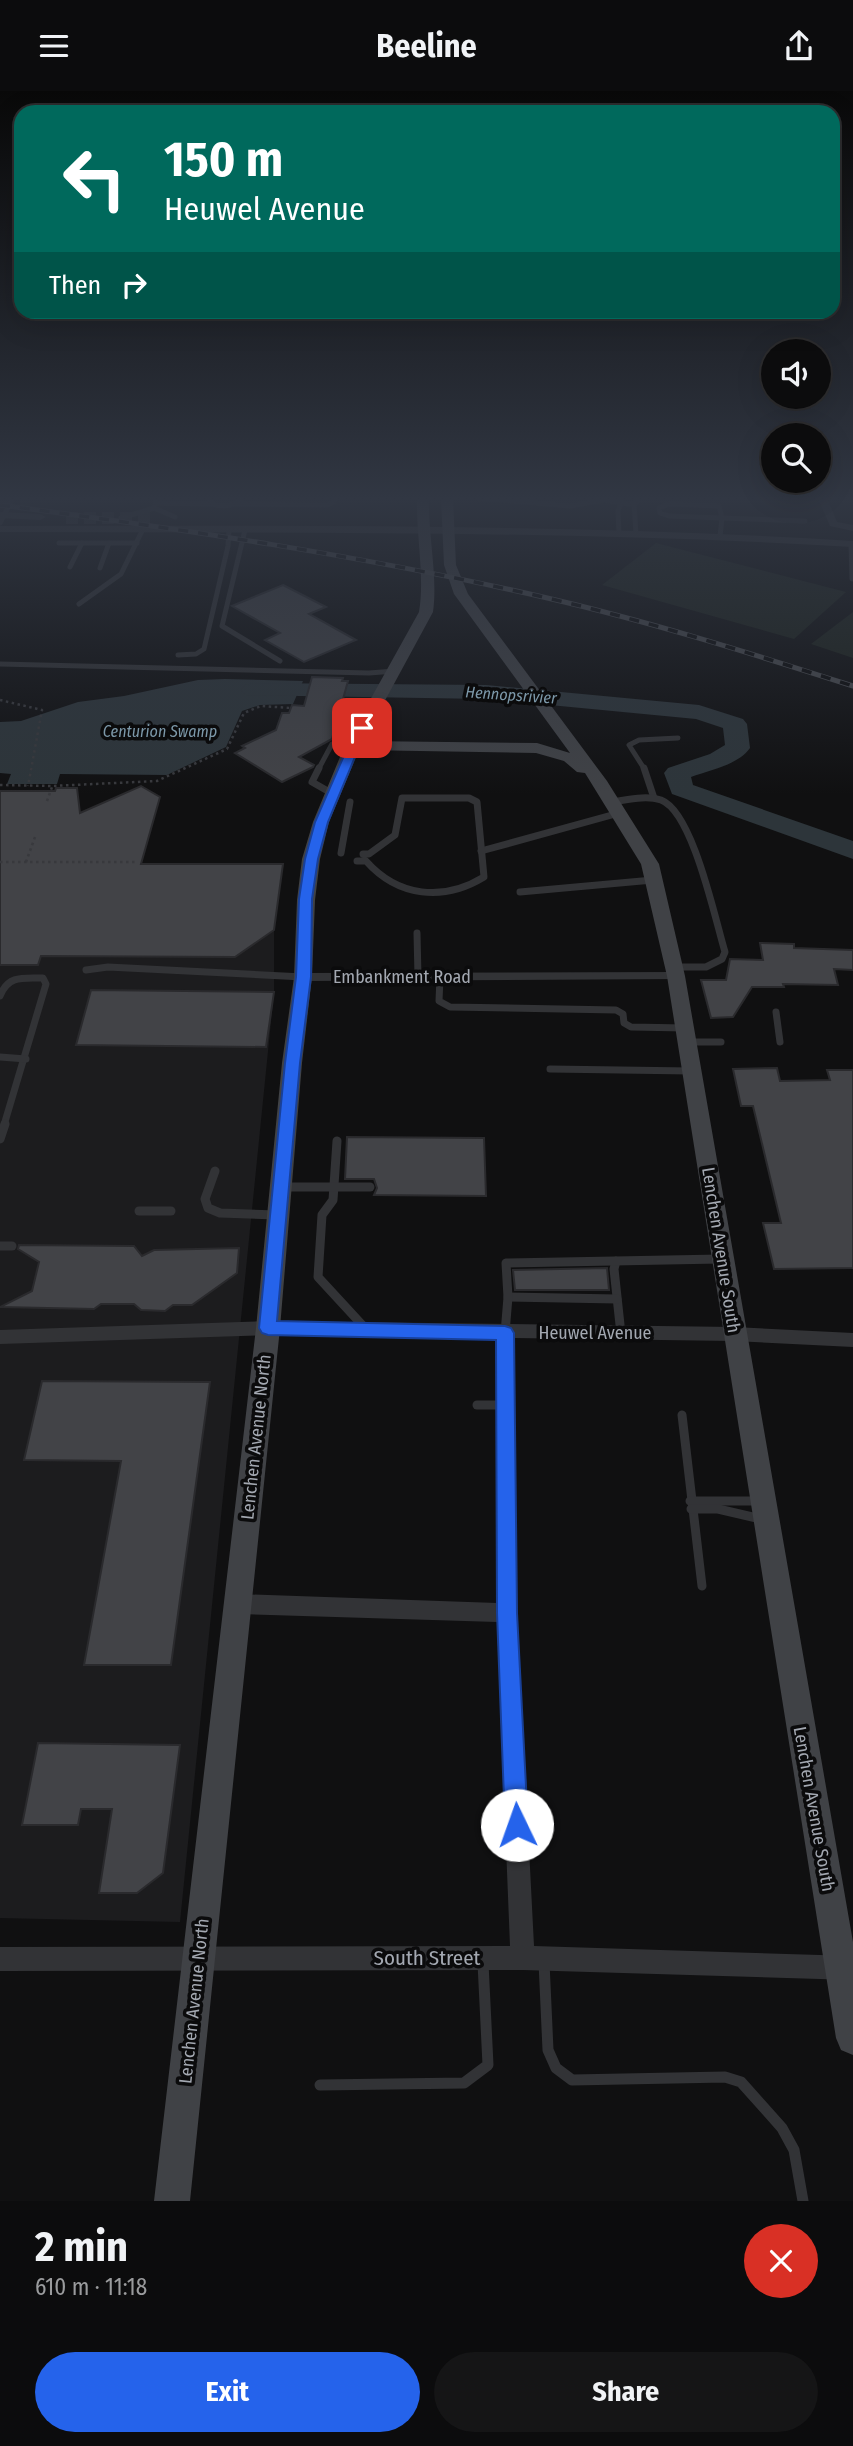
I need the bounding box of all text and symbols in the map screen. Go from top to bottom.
icon: menu [35,27,73,65]
text: Beeline [376,27,477,65]
icon: share [780,27,818,65]
text: 150 m [164,130,283,189]
icon: left [49,133,140,224]
text: Heuwel Avenue [164,190,365,228]
icon: right [115,266,153,304]
text: Then [49,270,101,301]
map controls [761,339,831,493]
button: sound [761,339,831,409]
button: search [761,423,831,493]
water label: Hennopsrivier [465,682,558,708]
pin [332,698,392,758]
icon: arrive [343,709,381,747]
water label: Centurion Swamp [103,722,217,741]
street label: Embankment Road [333,966,471,988]
street label: Lenchen Avenue South [697,1166,745,1334]
street label: Heuwel Avenue [539,1322,652,1344]
street label: Lenchen Avenue North [236,1353,276,1521]
street label: Lenchen Avenue South [789,1725,839,1893]
position arrow [480,1788,554,1862]
street label: Lenchen Avenue North [174,1917,214,2085]
street label: South Street [374,1945,481,1971]
text: 2 min [35,2222,128,2272]
button: close [744,2224,818,2298]
text: 610 m · 11:18 [35,2273,147,2301]
button: Exit [35,2352,420,2432]
button: Share [434,2352,818,2432]

